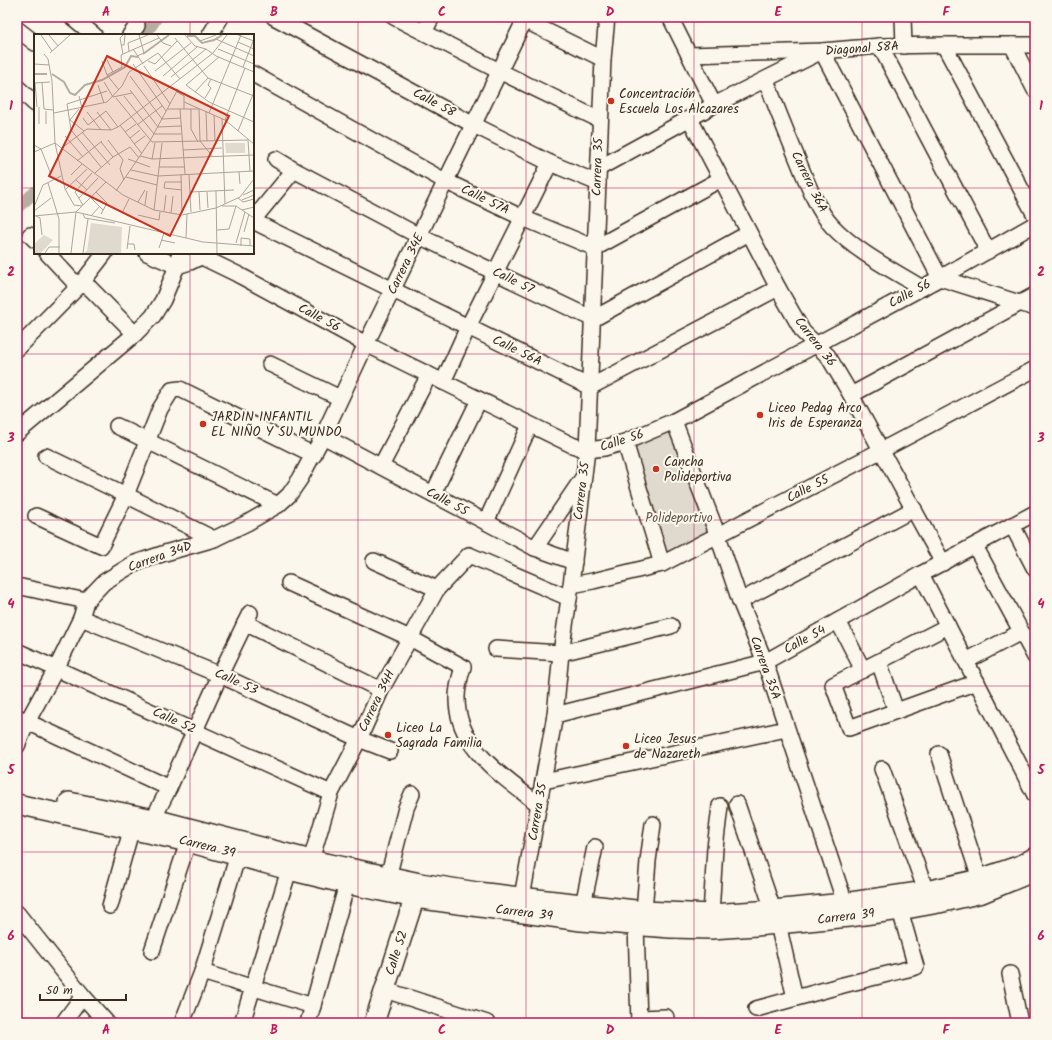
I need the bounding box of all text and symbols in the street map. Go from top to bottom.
text: A [102,2,110,23]
text: B [270,2,278,23]
text: C [438,2,446,23]
text: D [606,2,615,23]
text: E [774,2,782,23]
text: F [942,2,950,23]
inset map [34,34,254,254]
street label: Diagonal 58A [824,36,900,62]
street label: Calle 58 [409,83,459,123]
place label: Concentración Escuela Los Alcazares [619,84,739,120]
text: 1 [9,96,13,117]
marker: Concentración Escuela Los Alcazares [606,96,616,106]
text: 1 [1039,96,1043,117]
street label: Carrera 35 [586,136,610,197]
street label: Carrera 36A [785,148,833,217]
street label: Calle 57A [457,179,513,221]
street label: Carrera 34E [382,229,430,298]
text: 2 [7,262,15,283]
street label: Calle 57 [488,262,538,301]
text: 2 [1037,262,1045,283]
street label: Calle 56 [885,274,935,314]
street label: Calle 56 [294,298,344,338]
street label: Carrera 36 [789,312,841,372]
street label: Calle 56A [488,330,546,372]
place label: Liceo Pedag Arco Iris de Esperanza [768,398,862,434]
place label: JARDIN INFANTIL EL NIÑO Y SU MUNDO [211,407,342,443]
marker: Liceo Pedag Arco Iris de Esperanza [755,410,765,420]
marker: JARDIN INFANTIL EL NIÑO Y SU MUNDO [198,419,208,429]
street label: Calle 56 [597,424,647,458]
text: 3 [6,428,15,449]
text: 3 [1036,428,1045,449]
place label: Cancha Polideportiva [664,452,732,488]
street label: Carrera 35 [568,460,596,521]
marker: Cancha Polideportiva [651,464,661,474]
street label: Calle 55 [783,469,834,509]
street label: Calle 55 [422,482,473,522]
park label: Polideportivo [645,508,713,529]
street label: Carrera 34D [125,536,195,578]
text: 4 [7,594,15,615]
text: 4 [1037,594,1045,615]
street label: Calle 54 [780,620,830,660]
street label: Carrera 35A [744,633,786,703]
street label: Calle 53 [211,663,261,701]
street label: Carrera 34H [353,666,401,736]
street label: Calle 52 [149,702,199,740]
place label: Liceo La Sagrada Familia [396,718,482,754]
place label: Liceo Jesus de Nazareth [634,729,700,765]
marker: Liceo La Sagrada Familia [383,730,393,740]
marker: Liceo Jesus de Nazareth [621,741,631,751]
text: 5 [7,760,16,781]
text: 5 [1037,760,1046,781]
street label: Carrera 35 [523,780,554,843]
street label: Carrera 39 [176,830,238,864]
street label: Carrera 39 [494,899,555,927]
street label: Carrera 39 [816,903,877,931]
text: 6 [7,926,15,947]
text: 6 [1037,926,1045,947]
street label: Calle 52 [380,928,414,978]
scale bar [40,976,126,1002]
text: 50 m [46,981,73,1000]
text: A [102,1020,110,1040]
text: B [270,1020,278,1040]
text: C [438,1020,446,1040]
text: D [606,1020,615,1040]
text: E [774,1020,782,1040]
text: F [942,1020,950,1040]

